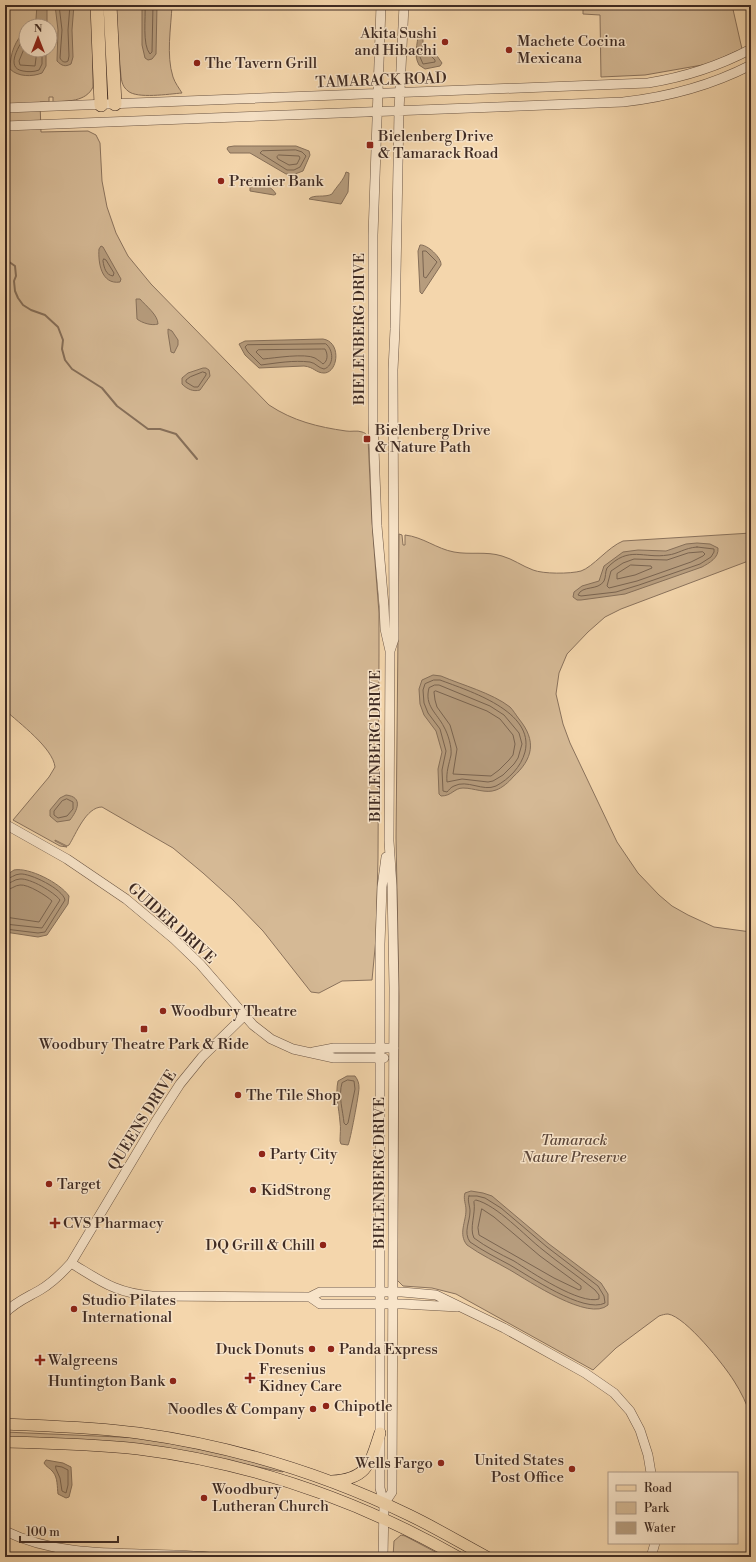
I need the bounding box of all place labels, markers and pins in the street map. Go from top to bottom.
place label: Akita Sushi and Hibachi [354,24,437,60]
place label: Machete Cocina Mexicana [517,32,626,68]
marker: Akita Sushi and Hibachi [440,37,450,47]
marker: Machete Cocina Mexicana [504,45,514,55]
place label: The Tavern Grill [205,54,318,73]
marker: The Tavern Grill [192,58,202,68]
place label: Bielenberg Drive & Tamarack Road [377,127,499,163]
marker: Bielenberg Drive & Tamarack Road [365,140,375,150]
place label: Premier Bank [229,172,325,191]
marker: Premier Bank [216,176,226,186]
place label: Bielenberg Drive & Nature Path [374,421,491,457]
marker: Bielenberg Drive & Nature Path [362,434,372,444]
place label: Woodbury Theatre [170,1002,297,1021]
marker: Woodbury Theatre [158,1006,168,1016]
marker: Woodbury Theatre Park & Ride [139,1024,149,1034]
place label: Woodbury Theatre Park & Ride [38,1035,249,1054]
place label: The Tile Shop [246,1086,341,1105]
marker: The Tile Shop [233,1090,243,1100]
place label: Party City [270,1145,338,1164]
marker: Party City [257,1149,267,1159]
place label: Target [57,1175,102,1194]
marker: Target [44,1179,54,1189]
place label: KidStrong [261,1181,331,1200]
marker: KidStrong [248,1185,258,1195]
place label: CVS Pharmacy [63,1214,164,1233]
marker: CVS Pharmacy [50,1218,60,1228]
place label: DQ Grill & Chill [206,1236,316,1255]
marker: DQ Grill & Chill [318,1240,328,1250]
place label: Studio Pilates International [82,1291,176,1327]
marker: Studio Pilates International [69,1304,79,1314]
place label: Duck Donuts [216,1340,304,1359]
place label: Panda Express [339,1340,438,1359]
marker: Duck Donuts [307,1344,317,1354]
marker: Panda Express [326,1344,336,1354]
place label: Walgreens [47,1351,118,1370]
marker: Walgreens [35,1355,45,1365]
place label: Fresenius Kidney Care [259,1360,342,1396]
place label: Huntington Bank [48,1372,166,1391]
marker: Fresenius Kidney Care [244,1372,256,1384]
marker: Huntington Bank [168,1376,178,1386]
place label: Chipotle [334,1397,393,1416]
place label: Noodles & Company [168,1400,306,1419]
marker: Chipotle [321,1401,331,1411]
marker: Noodles & Company [308,1404,318,1414]
place label: United States Post Office [474,1451,564,1487]
place label: Wells Fargo [354,1454,433,1473]
marker: Wells Fargo [436,1458,446,1468]
marker: United States Post Office [567,1464,577,1474]
place label: Woodbury Lutheran Church [211,1480,329,1516]
marker: Woodbury Lutheran Church [199,1493,209,1503]

